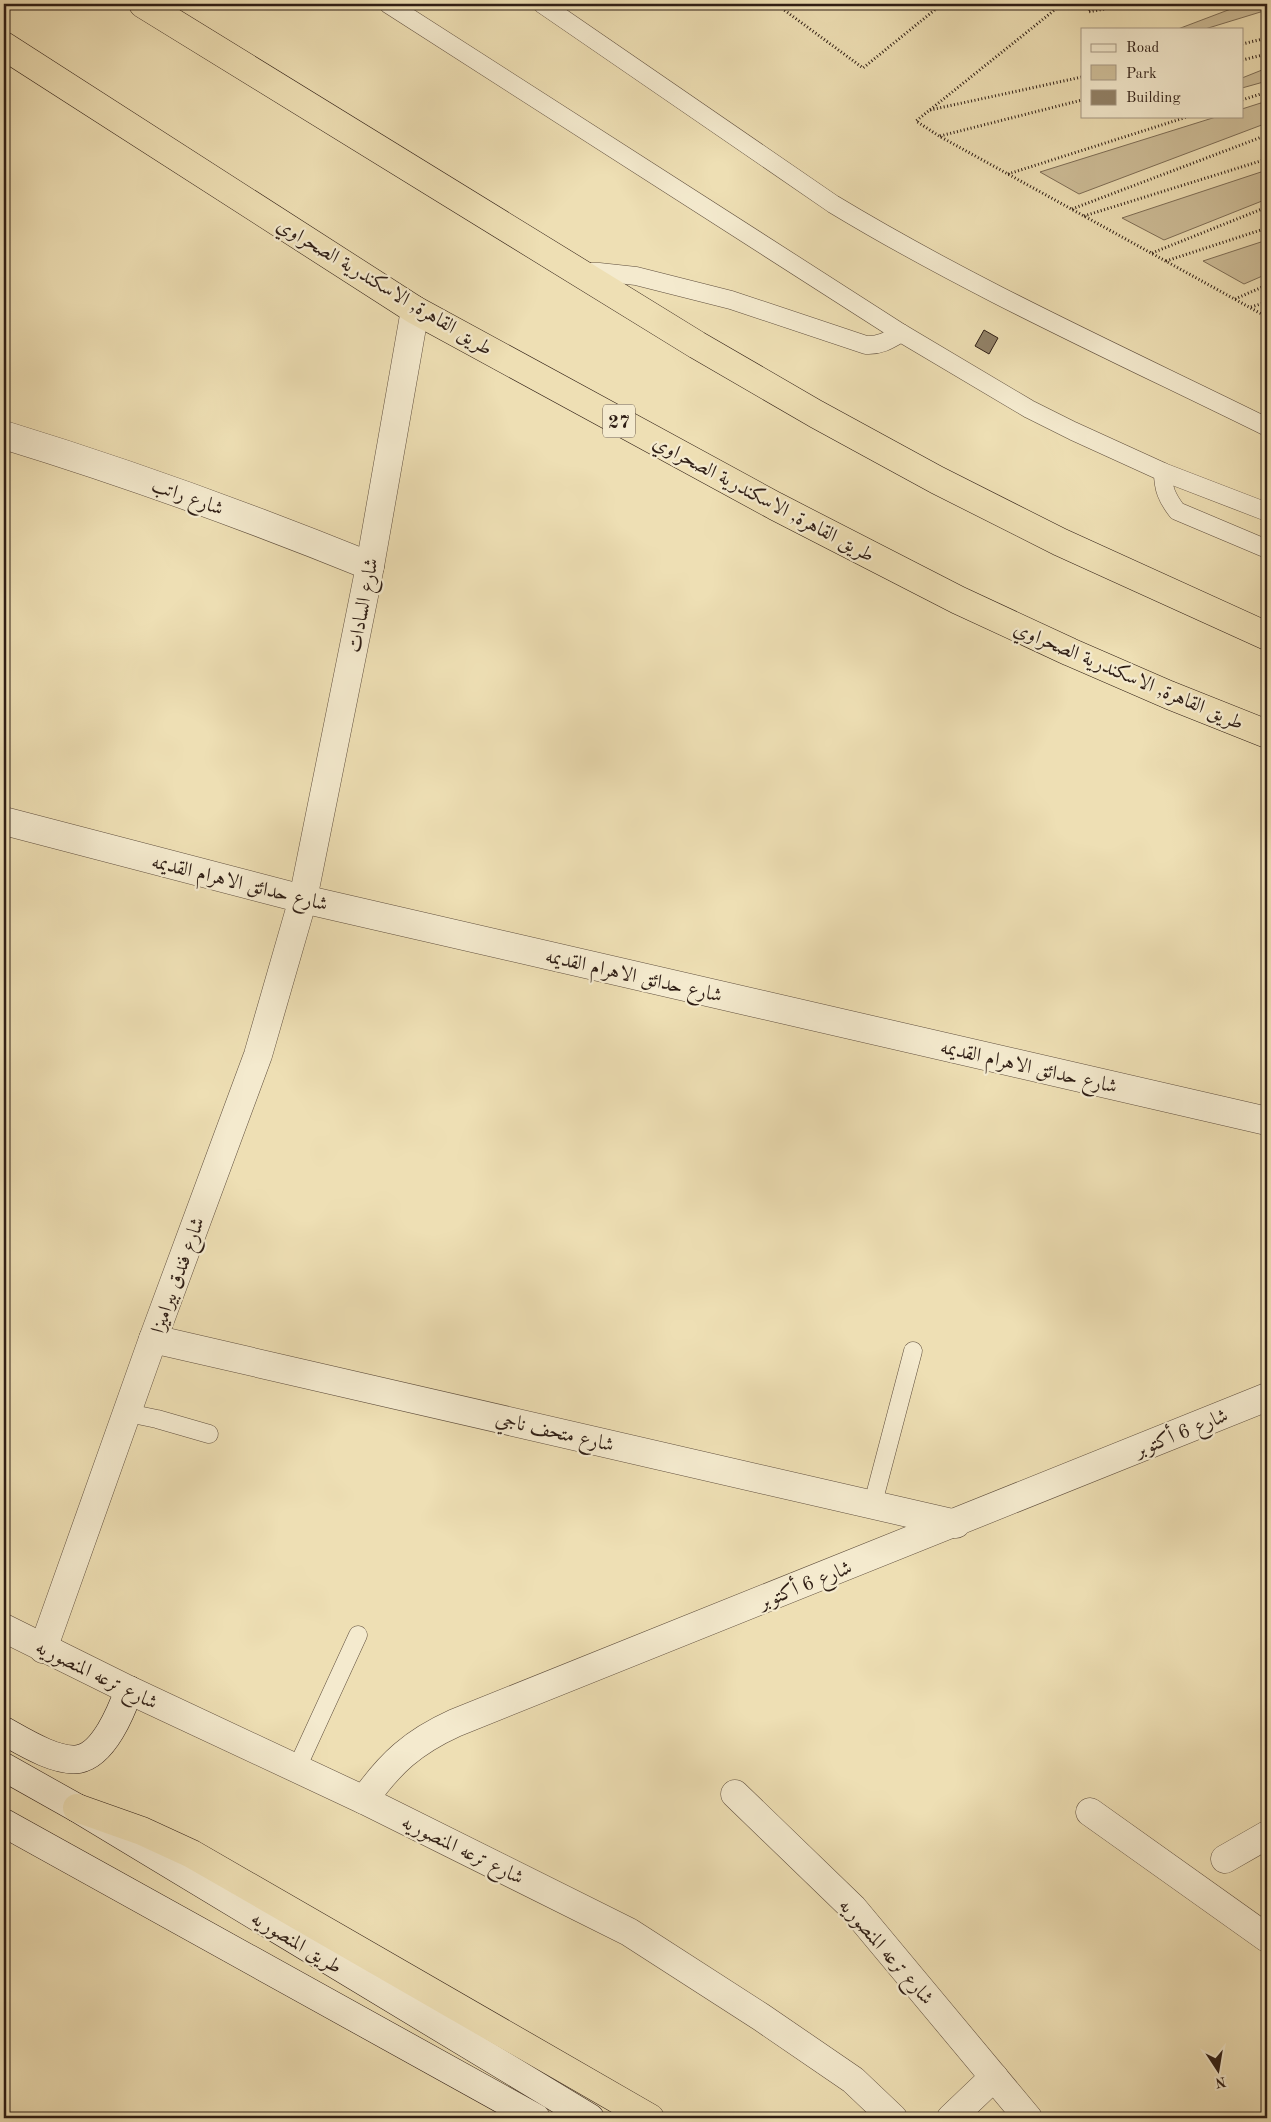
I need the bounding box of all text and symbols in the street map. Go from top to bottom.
legend [1081,28,1244,118]
text: Road [1126,41,1160,56]
text: Park [1126,67,1157,82]
text: Building [1126,91,1181,106]
street label: طريق القاهرة, الاسكندرية الصحراوي [271,214,496,363]
road number: 27 [603,404,635,438]
street label: طريق القاهرة, الاسكندرية الصحراوي [647,431,878,570]
street label: شارع راتب [147,476,226,526]
street label: شارع السادات [345,556,389,656]
street label: طريق القاهرة, الاسكندرية الصحراوي [1009,617,1247,738]
street label: شارع حدائق الاهرام القديمه [148,852,330,921]
street label: شارع حدائق الاهرام القديمه [542,947,724,1013]
street label: شارع حدائق الاهرام القديمه [937,1038,1119,1104]
street label: شارع فندق بيراميزا [149,1215,215,1339]
street label: شارع 6 أكتوبر [1128,1401,1233,1468]
street label: شارع متحف ناجي [492,1410,616,1462]
street label: شارع 6 أكتوبر [752,1553,857,1620]
street label: شارع ترعه المنصوريه [29,1638,160,1719]
street label: شارع ترعه المنصوريه [395,1813,526,1894]
street label: شارع ترعه المنصوريه [830,1896,937,2013]
street label: طريق المنصوريه [247,1909,345,1979]
north arrow [1194,2044,1244,2094]
text: N [1214,2074,1227,2090]

